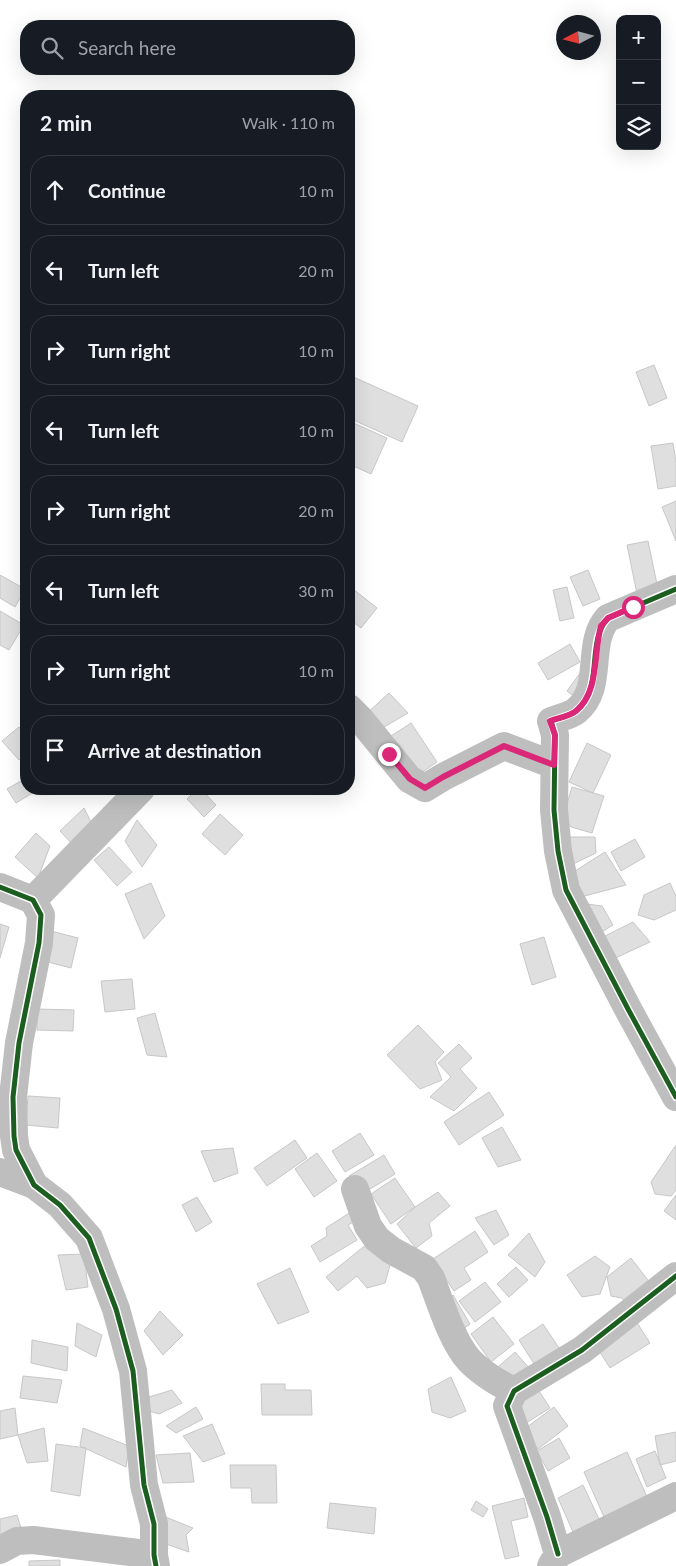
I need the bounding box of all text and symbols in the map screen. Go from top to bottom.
north arrow [556,15,601,60]
map controls [616,15,661,150]
button: + [616,15,661,60]
search box [20,20,355,75]
icon: search [38,34,66,62]
text: Search here [78,36,176,59]
button: − [616,60,661,105]
button: layers [616,105,661,150]
text: 2 min [40,110,92,135]
text: Walk · 110 m [242,113,335,132]
icon: ahead [41,176,69,204]
text: Continue [88,179,166,202]
text: 10 m [298,181,334,200]
icon: left [41,256,69,284]
text: Turn left [88,259,159,282]
text: 20 m [298,261,334,280]
icon: right [41,336,69,364]
text: Turn right [88,339,170,362]
text: 10 m [298,341,334,360]
icon: left [41,416,69,444]
text: Turn left [88,419,159,442]
text: 10 m [298,421,334,440]
icon: right [41,496,69,524]
text: Turn right [88,499,170,522]
text: 20 m [298,501,334,520]
icon: left [41,576,69,604]
text: Turn left [88,579,159,602]
text: 30 m [298,581,334,600]
route start [622,596,645,619]
icon: right [41,656,69,684]
text: Turn right [88,659,170,682]
text: 10 m [298,661,334,680]
icon: arrive [41,736,69,764]
text: Arrive at destination [88,739,261,762]
route end [378,743,401,766]

